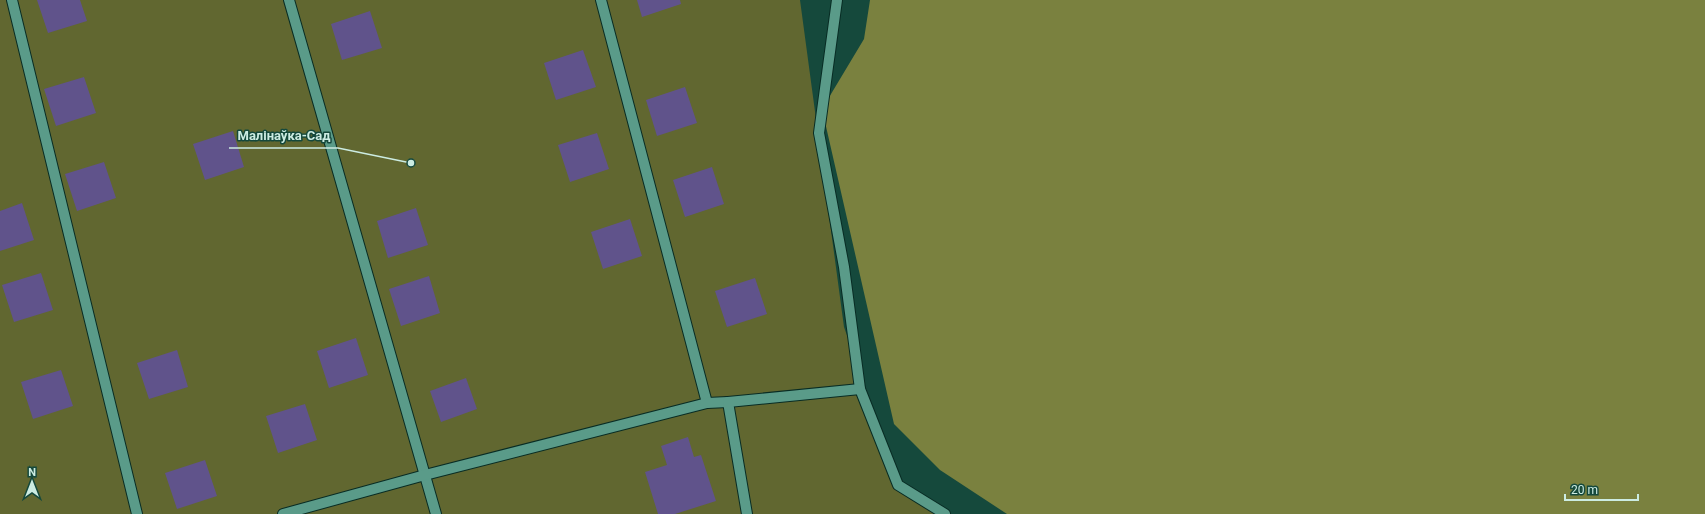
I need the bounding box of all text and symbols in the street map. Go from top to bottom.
callout: Малінаўка-Сад [229,123,338,148]
text: Малінаўка-Сад [238,128,330,143]
north arrow [12,462,52,502]
text: N [28,466,36,479]
scale bar [1565,476,1638,502]
text: 20 m [1571,483,1598,497]

